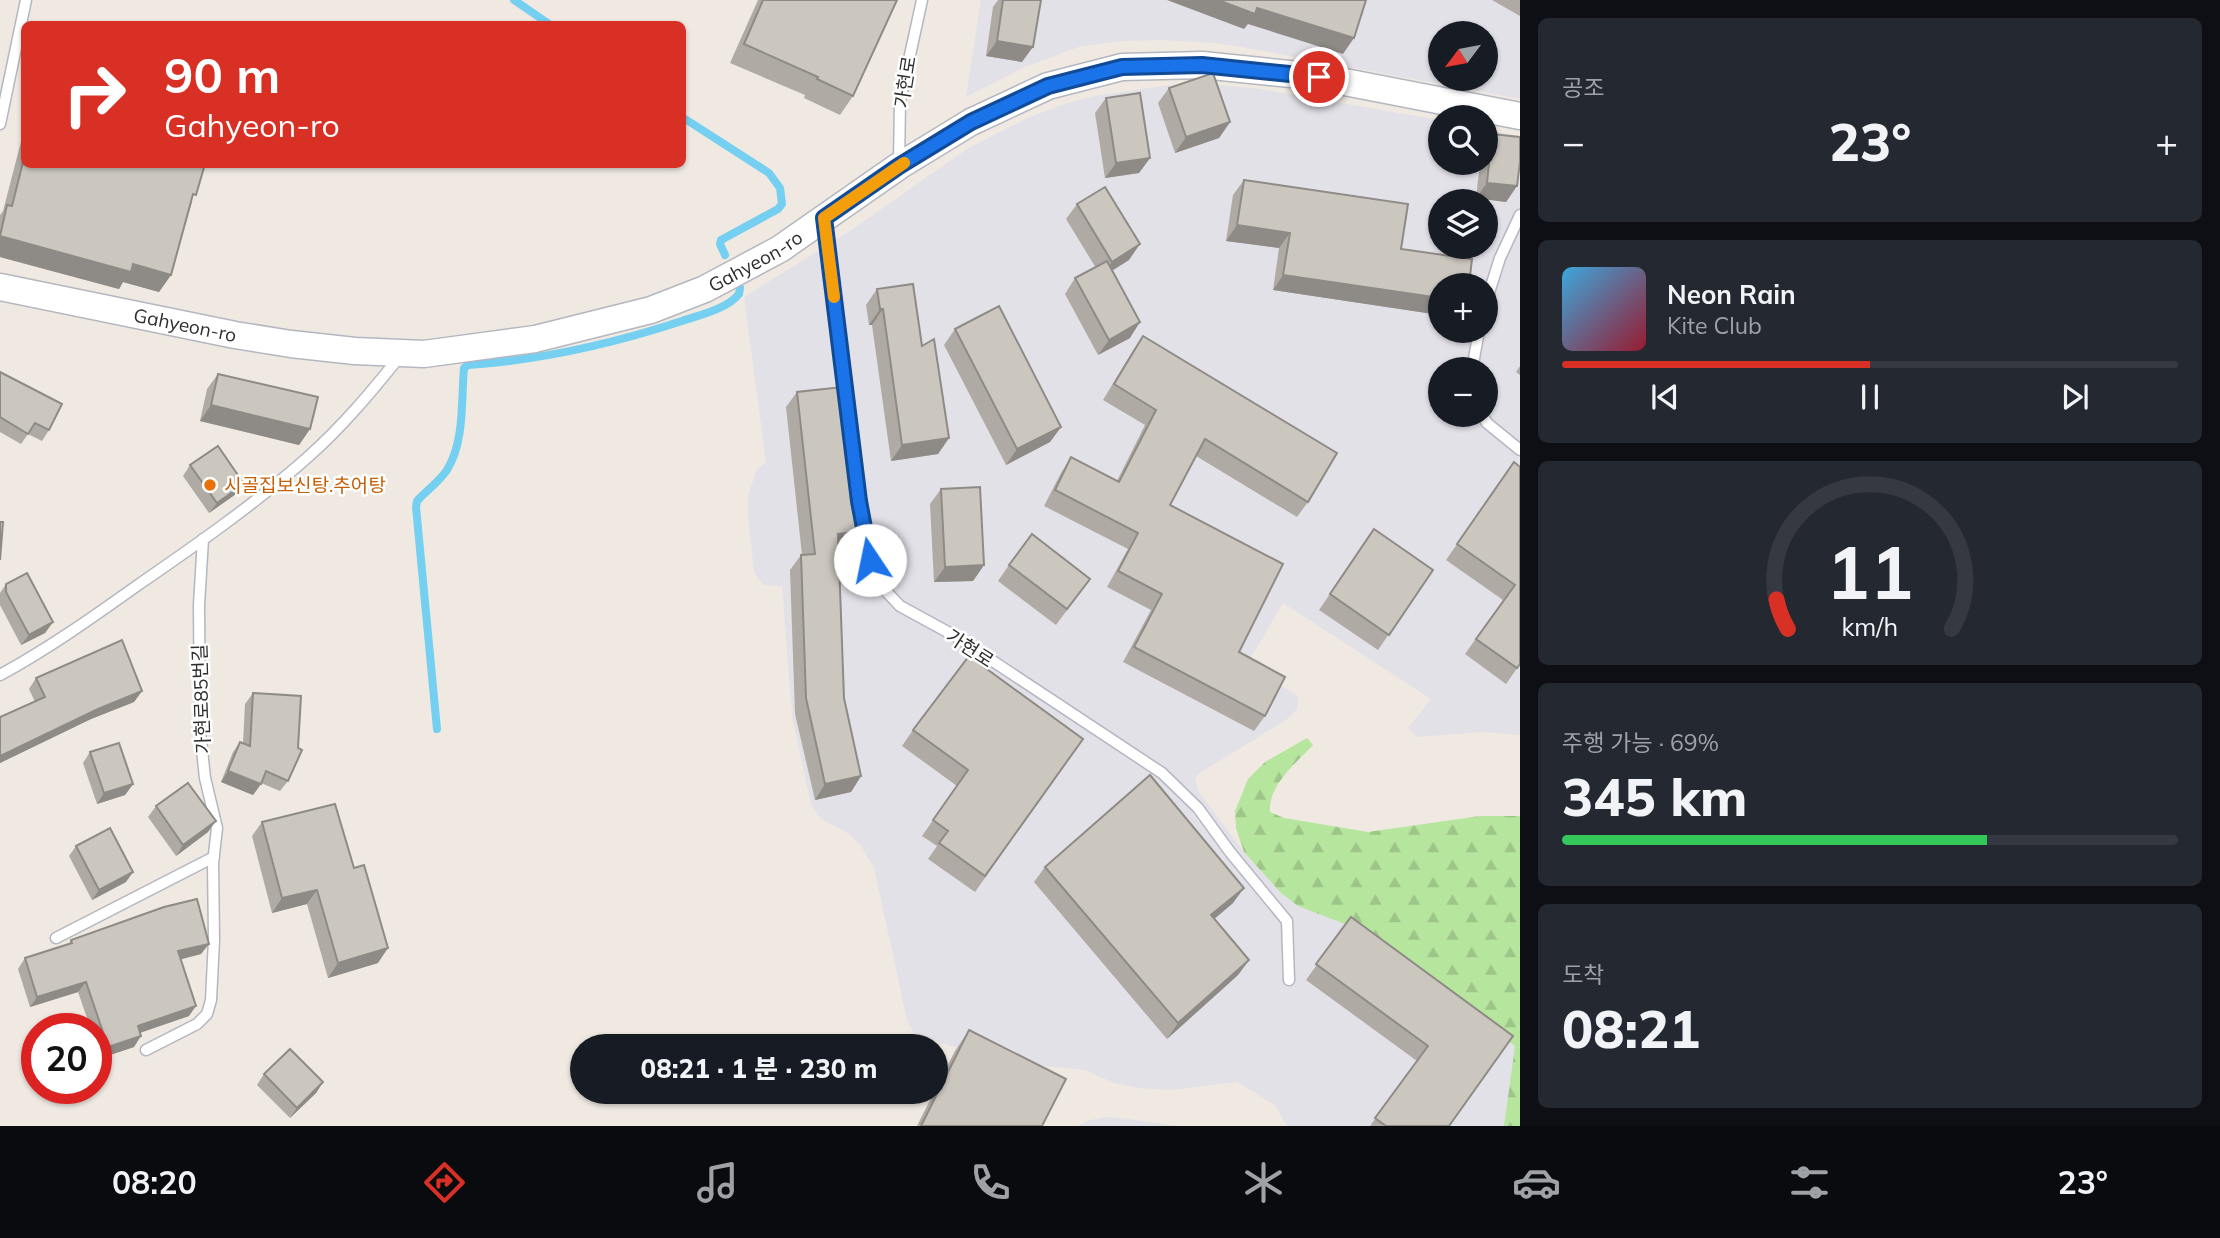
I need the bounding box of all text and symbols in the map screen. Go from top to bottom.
north arrow [1428,21,1498,91]
map controls [1428,21,1498,427]
text: 90 m [164,44,280,105]
pin [1289,47,1349,107]
icon: right [49,49,140,140]
street label: 가현로 [889,54,921,110]
icon: arrive [1300,58,1338,96]
text: 공조 [1562,73,1604,102]
text: Gahyeon-ro [164,105,340,145]
button: search [1428,105,1498,175]
text: 23° [1829,109,1911,174]
text: − [1562,118,1585,166]
text: + [2155,118,2178,166]
button: layers [1428,189,1498,259]
street label: Gahyeon-ro [704,225,807,297]
button: + [1428,273,1498,343]
text: Neon Rain [1667,278,1796,311]
street label: Gahyeon-ro [132,303,239,347]
text: Kite Club [1667,311,1762,340]
button: − [1428,357,1498,427]
icon: previous [1646,378,1684,416]
icon: pause [1851,378,1889,416]
icon: next [2056,378,2094,416]
place label: 시골집보신탕.추어탕 [224,473,386,497]
marker: 시골집보신탕.추어탕 [202,477,218,493]
position arrow [833,523,907,597]
text: 11 [1826,526,1914,617]
text: km/h [1842,611,1898,642]
street label: 가현로 [941,624,999,672]
street label: 가현로85번길 [187,644,215,754]
text: 주행 가능 · 69% [1562,728,1719,757]
text: 345 km [1562,764,1747,829]
text: 도착 [1562,960,1604,989]
text: 08:21 [1562,996,1700,1061]
speed limit sign: 20 [21,1013,112,1104]
text: 08:21 · 1 분 · 230 m [641,1052,877,1085]
icon: directions [420,1158,469,1207]
icon: music [693,1158,742,1207]
icon: phone [966,1158,1015,1207]
icon: climate [1239,1158,1288,1207]
icon: car [1512,1158,1561,1207]
icon: filters [1785,1158,1834,1207]
text: 08:20 [112,1162,197,1202]
text: 23° [2057,1162,2108,1202]

